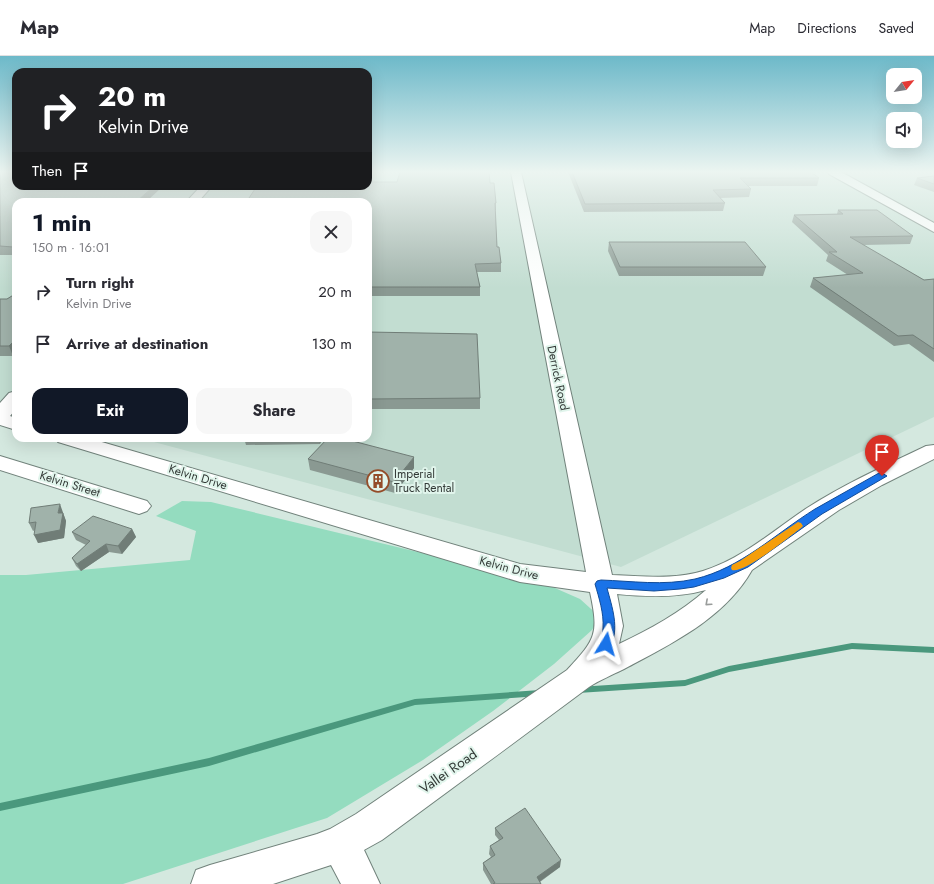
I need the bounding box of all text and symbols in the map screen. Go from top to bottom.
text: Map [20,14,59,41]
text: Map [749,18,775,38]
text: Directions [797,18,857,38]
text: Saved [879,18,914,38]
north arrow [886,68,922,104]
map controls [886,68,922,148]
text: 20 m [98,76,166,117]
icon: right [32,84,84,136]
button: sound [886,112,922,148]
text: Kelvin Drive [98,114,189,140]
text: Then [32,160,62,182]
icon: arrive [70,160,92,182]
text: 1 min [32,205,92,240]
button: close [310,211,352,253]
text: 150 m · 16:01 [32,238,110,257]
text: Turn right [66,272,134,294]
icon: right [32,281,54,303]
text: 20 m [318,281,352,303]
text: Kelvin Drive [66,294,131,313]
icon: arrive [32,333,54,355]
text: Arrive at destination [66,333,208,355]
text: 130 m [312,333,352,355]
street label: Derrick Road [542,344,574,412]
button: Exit [32,388,188,434]
button: Share [196,388,352,434]
pin [865,435,899,476]
icon: arrive [871,441,893,463]
street label: Kelvin Drive [167,460,229,494]
place label: Imperial Truck Rental [394,465,454,497]
street label: Kelvin Street [38,466,103,502]
building icon: Imperial Truck Rental [365,468,391,494]
street label: Kelvin Drive [478,551,540,585]
one-way arrow [705,598,713,606]
position arrow [585,623,627,665]
street label: Vallei Road [415,744,481,798]

